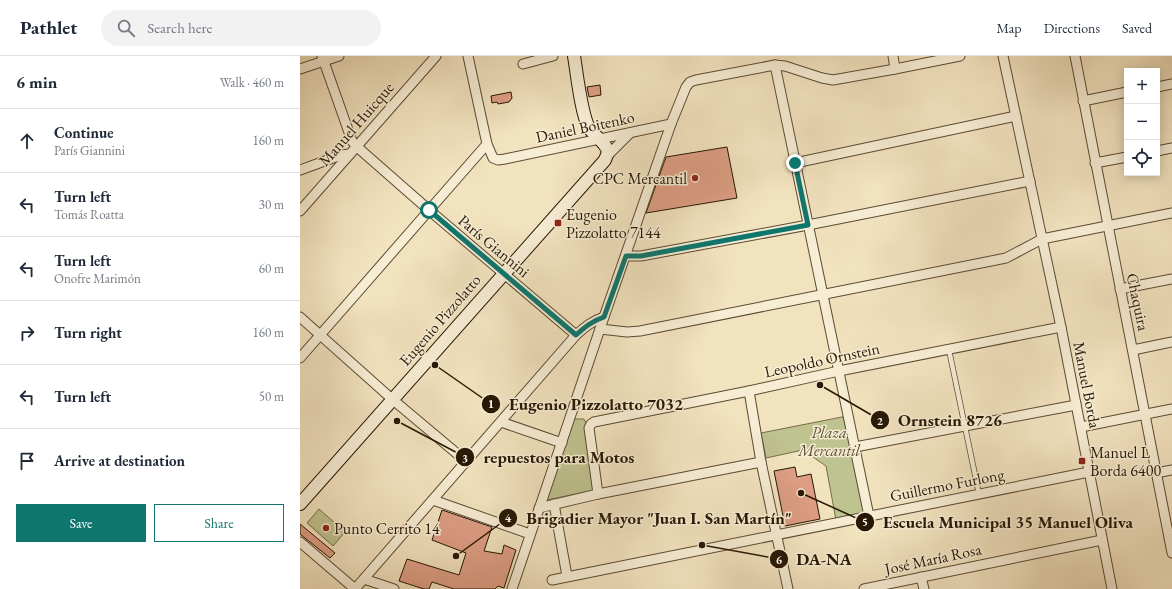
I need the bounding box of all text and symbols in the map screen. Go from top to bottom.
search box [101,10,381,46]
text: Pathlet [20,15,77,40]
icon: search [115,17,137,39]
text: Search here [147,18,212,37]
text: Map [996,19,1022,37]
text: Directions [1044,19,1100,37]
text: Saved [1122,19,1152,37]
map controls [1124,68,1160,176]
button: + [1124,68,1160,104]
text: 6 min [16,71,57,93]
text: Walk · 460 m [220,74,284,91]
street label: Manuel Huicque [314,77,398,171]
button: − [1124,104,1160,140]
street label: Daniel Boitenko [534,106,636,148]
text: Continue [54,123,114,142]
icon: ahead [16,130,38,152]
text: 160 m [253,132,284,149]
button: locate [1124,140,1160,176]
text: París Giannini [54,142,125,159]
route end [786,154,804,172]
place label: CPC Mercantil [593,168,687,189]
marker: CPC Mercantil [690,173,700,183]
text: Turn left [54,187,111,206]
icon: left [16,194,38,216]
text: 30 m [259,196,284,213]
route start [420,201,438,219]
place label: Eugenio Pizzolatto 7144 [566,204,661,243]
text: Tomás Roatta [54,206,124,223]
street label: París Giannini [454,210,534,282]
marker: Eugenio Pizzolatto 7144 [553,218,563,228]
text: Turn left [54,251,111,270]
icon: left [16,258,38,280]
text: 60 m [259,260,284,277]
text: Onofre Marimón [54,270,141,287]
street label: Eugenio Pizzolatto [394,270,486,370]
street label: Chaquira [1122,271,1154,333]
icon: right [16,322,38,344]
text: Turn right [54,323,122,342]
text: 160 m [253,324,284,341]
street label: Leopoldo Ornstein [763,337,882,382]
street label: Manuel Borda [1068,340,1106,431]
icon: left [16,386,38,408]
text: Turn left [54,387,111,406]
text: 50 m [259,388,284,405]
callout: Eugenio Pizzolatto 7032 [481,390,691,419]
text: Eugenio Pizzolatto 7032 [509,393,683,415]
text: 1 [488,396,494,412]
callout: Ornstein 8726 [870,406,1010,435]
text: Ornstein 8726 [898,409,1002,431]
text: 2 [877,413,884,429]
park label: Plaza Mercantil [797,422,860,461]
place label: Manuel L Borda 6400 [1090,442,1161,481]
callout: repuestos para Motos [455,443,642,472]
text: repuestos para Motos [484,446,634,468]
icon: arrive [16,450,38,472]
text: 3 [462,450,468,466]
text: Arrive at destination [54,451,185,470]
marker: Manuel L Borda 6400 [1077,456,1087,466]
street label: Guillermo Furlong [888,463,1007,506]
callout: Brigadier Mayor "Juan I. San Martín" [498,503,799,532]
button: Save [16,504,146,542]
button: Share [154,504,284,542]
text: Brigadier Mayor "Juan I. San Martín" [526,507,792,529]
callout: Escuela Municipal 35 Manuel Oliva [855,507,1141,536]
text: 4 [505,510,512,526]
text: Escuela Municipal 35 Manuel Oliva [883,511,1134,533]
text: 5 [862,514,868,530]
place label: Punto Cerrito 14 [334,518,440,539]
marker: Punto Cerrito 14 [321,523,331,533]
street label: José María Rosa [881,538,984,580]
callout: DA-NA [769,545,860,574]
text: DA-NA [796,548,853,570]
text: 6 [776,552,783,568]

